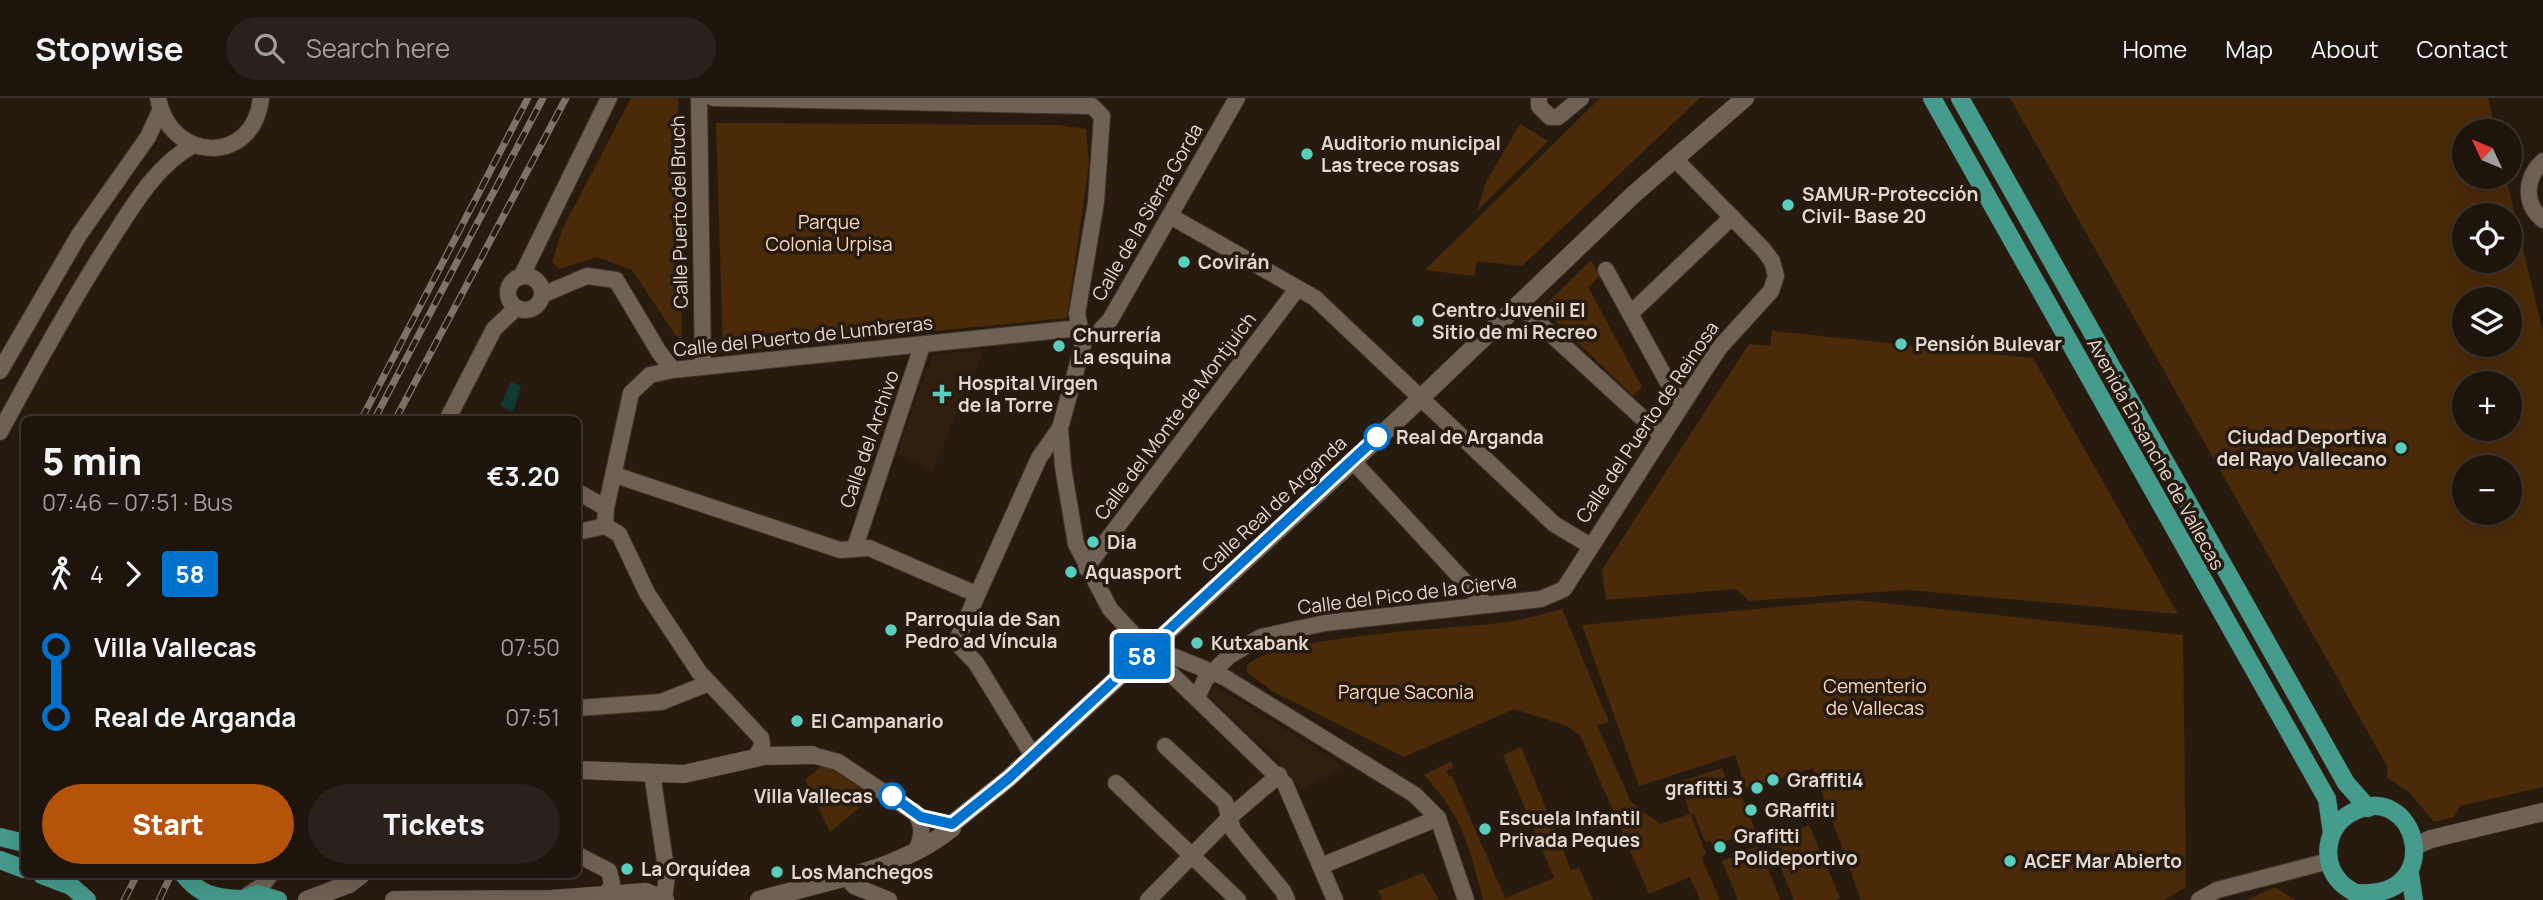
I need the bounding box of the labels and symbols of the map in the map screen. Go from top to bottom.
street label: Calle Puerto del Bruch [664,115,694,309]
street label: Calle de la Sierra Gorda [1086,118,1208,306]
north arrow [2452,119,2522,189]
place label: Auditorio municipal Las trece rosas [1321,130,1501,178]
marker: Auditorio municipal Las trece rosas [1299,146,1315,162]
place label: SAMUR-Protección Civil- Base 20 [1802,181,1978,229]
marker: SAMUR-Protección Civil- Base 20 [1780,197,1796,213]
park label: Parque Colonia Urpisa [766,209,893,257]
place label: Covirán [1198,249,1269,275]
marker: Covirán [1176,254,1192,270]
place label: Centro Juvenil El Sitio de mi Recreo [1432,297,1598,345]
street label: Calle del Monte de Montjuich [1088,307,1262,525]
street label: Calle del Puerto de Lumbreras [672,309,934,363]
marker: Centro Juvenil El Sitio de mi Recreo [1410,313,1426,329]
street label: Calle del Puerto de Reinosa [1570,316,1724,528]
place label: Churrería La esquina [1073,322,1171,370]
place label: Pensión Bulevar [1915,331,2062,357]
street label: Avenida Ensanche de Vallecas [2081,333,2231,575]
marker: Pensión Bulevar [1893,336,1909,352]
marker: Churrería La esquina [1051,338,1067,354]
street label: Calle del Archivo [833,367,905,511]
place label: Hospital Virgen de la Torre [958,370,1098,418]
marker: Hospital Virgen de la Torre [932,384,952,404]
marker: Real de Arganda [1364,424,1390,450]
place label: Real de Arganda [1396,424,1544,450]
place label: Ciudad Deportiva del Rayo Vallecano [2216,424,2387,472]
street label: Calle Real de Arganda [1196,430,1352,578]
marker: Ciudad Deportiva del Rayo Vallecano [2393,440,2409,456]
place label: Dia [1107,529,1137,555]
marker: Dia [1085,534,1101,550]
place label: Aquasport [1085,559,1182,585]
marker: Aquasport [1063,564,1079,580]
street label: Calle del Pico de la Cierva [1296,568,1518,620]
place label: Parroquia de San Pedro ad Víncula [905,606,1061,654]
marker: Parroquia de San Pedro ad Víncula [883,622,899,638]
place label: Kutxabank [1211,630,1309,656]
line badge: 58 [1110,633,1174,679]
marker: Kutxabank [1189,635,1205,651]
park label: Cementerio de Vallecas [1823,673,1927,721]
park label: Parque Saconia [1338,679,1474,705]
place label: El Campanario [811,708,943,734]
marker: El Campanario [789,713,805,729]
place label: Graffiti4 [1787,767,1864,793]
marker: Graffiti4 [1765,772,1781,788]
place label: grafitti 3 [1665,775,1743,801]
marker: grafitti 3 [1749,780,1765,796]
place label: Villa Vallecas [754,783,873,809]
marker: Villa Vallecas [879,783,905,809]
place label: GRaffiti [1765,797,1835,823]
marker: GRaffiti [1743,802,1759,818]
place label: Escuela Infantil Privada Peques [1499,805,1641,853]
marker: Escuela Infantil Privada Peques [1477,821,1493,837]
place label: Grafitti Polideportivo [1734,823,1858,871]
marker: Grafitti Polideportivo [1712,839,1728,855]
place label: ACEF Mar Abierto [2024,848,2182,874]
marker: ACEF Mar Abierto [2002,853,2018,869]
place label: La Orquídea [641,856,751,882]
place label: Los Manchegos [791,859,933,885]
marker: La Orquídea [619,861,635,877]
marker: Los Manchegos [769,864,785,880]

